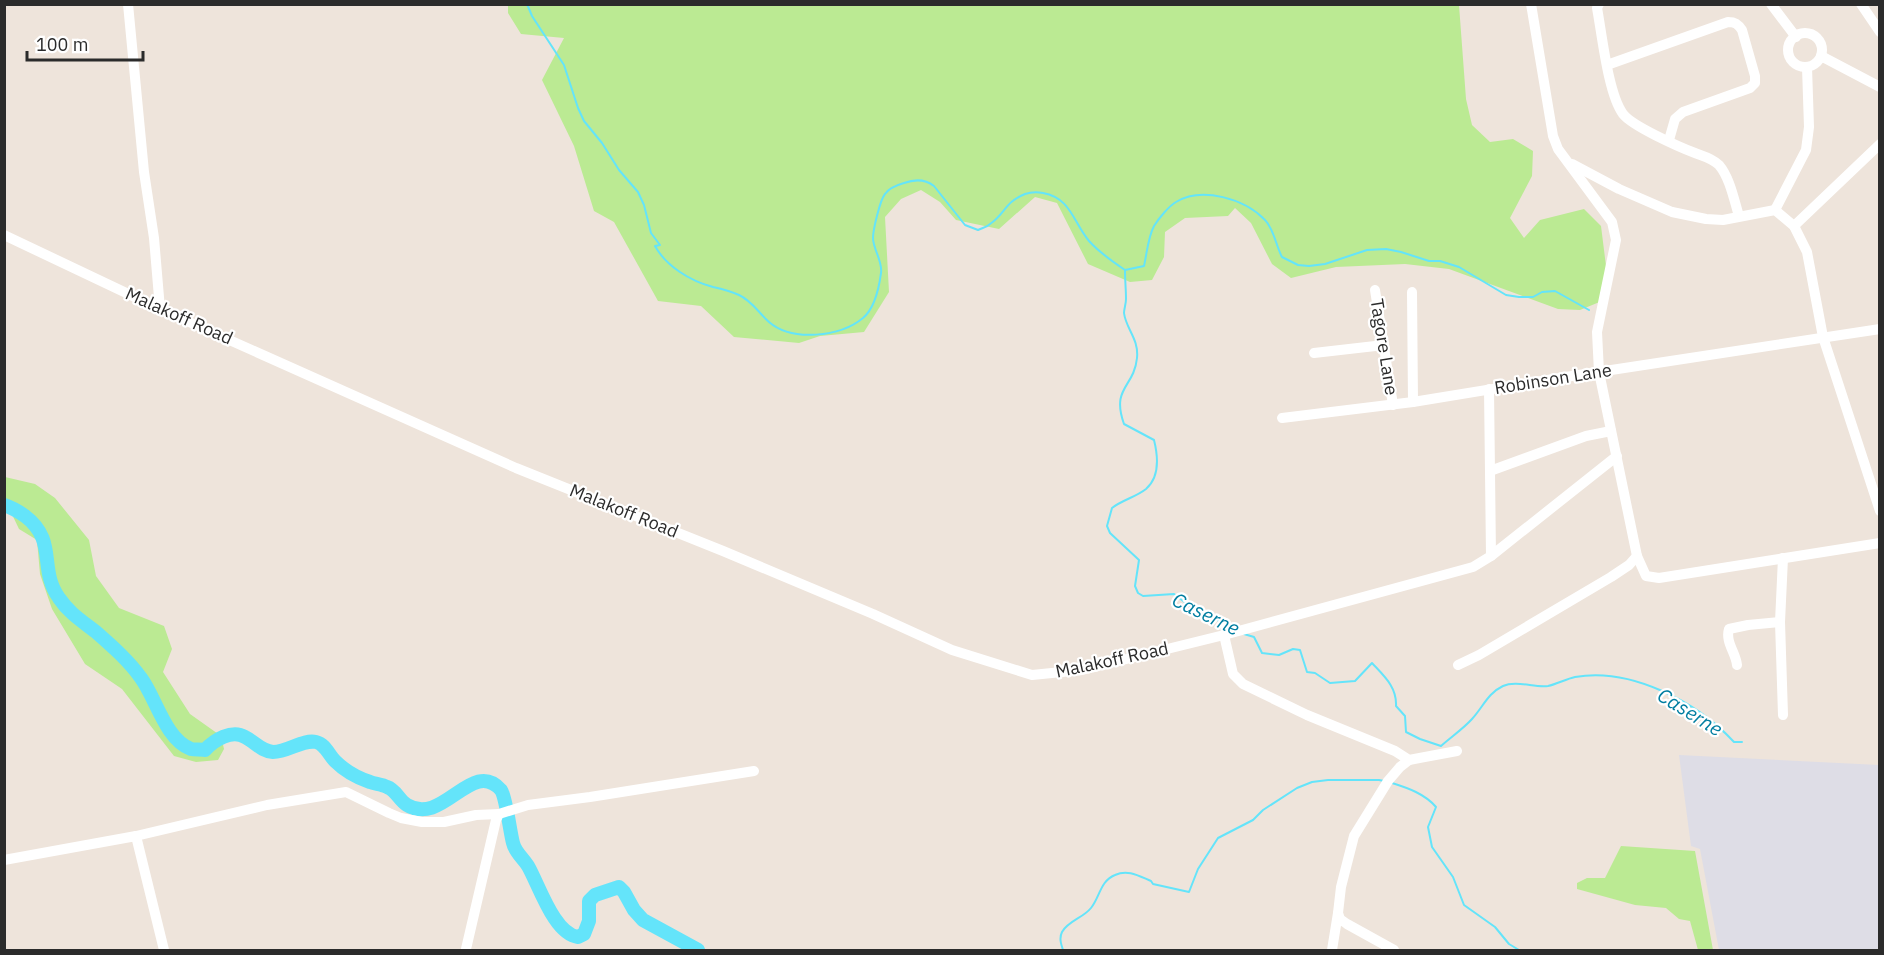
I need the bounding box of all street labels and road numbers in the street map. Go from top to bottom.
street label: Malakoff Road [122,282,236,349]
street label: Tagore Lane [1366,297,1403,397]
street label: Robinson Lane [1493,358,1613,399]
street label: Malakoff Road [566,478,682,543]
street label: Malakoff Road [1053,636,1171,683]

